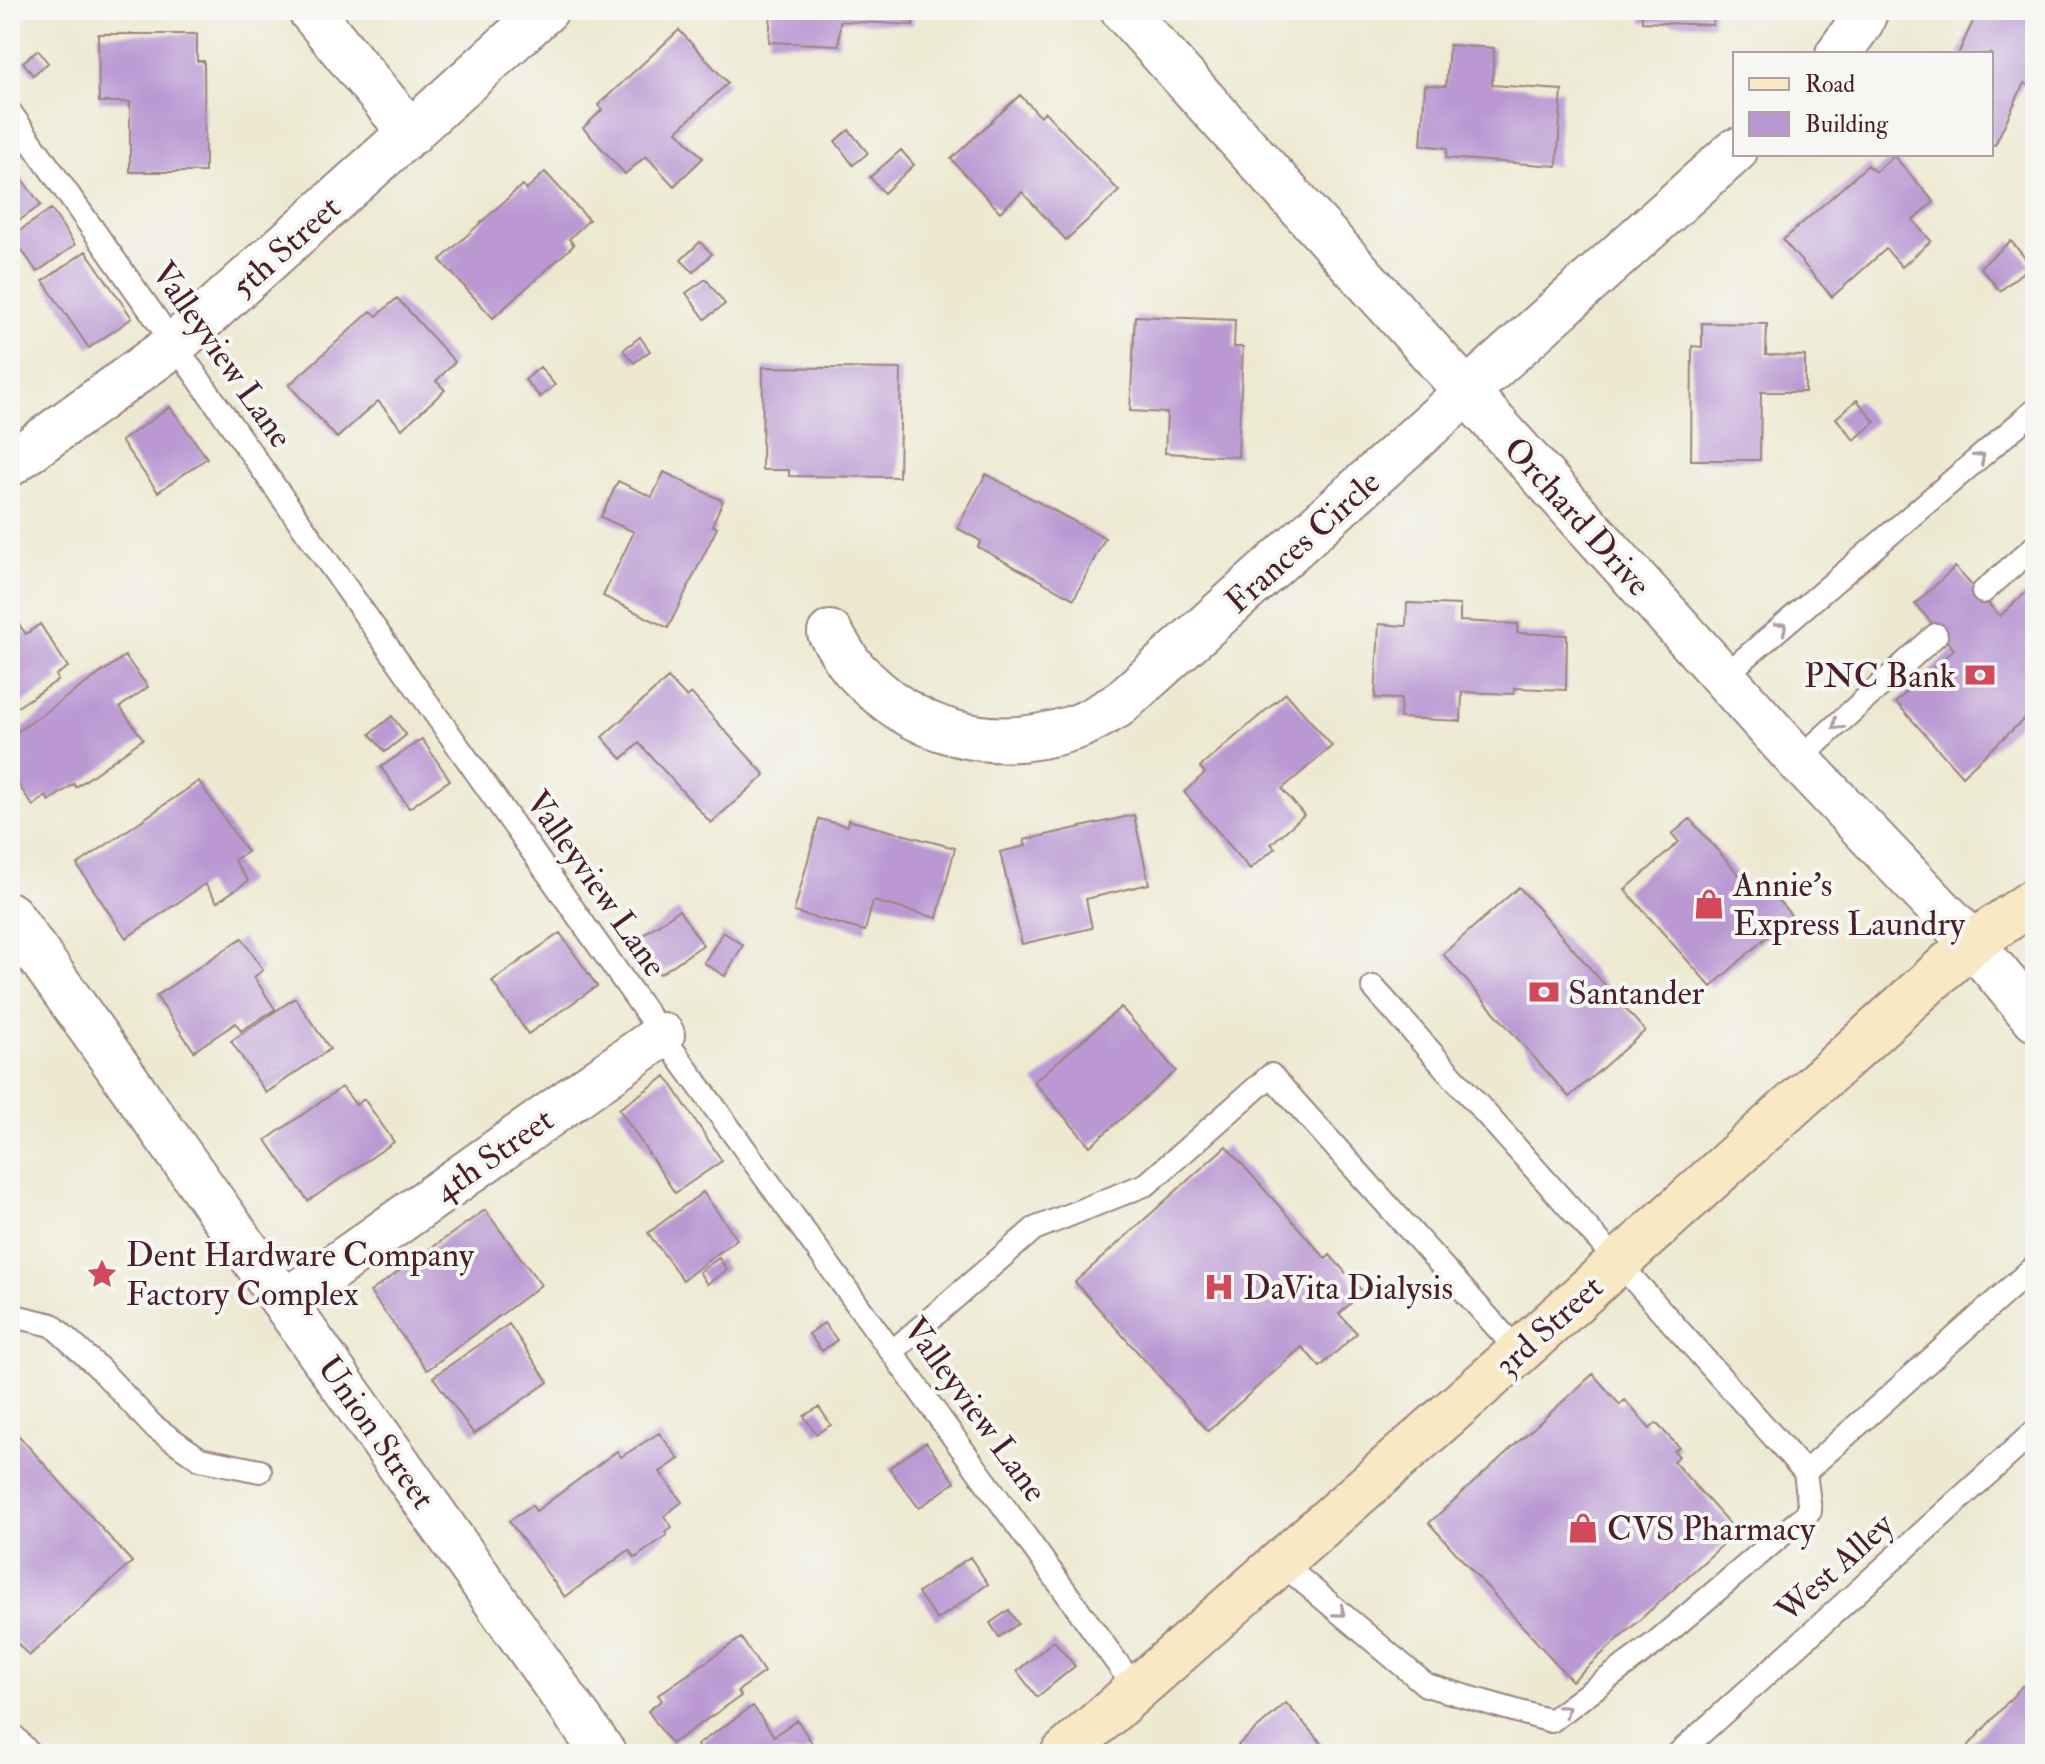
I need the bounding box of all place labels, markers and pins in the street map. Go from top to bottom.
place label: PNC Bank [1804,655,1956,698]
bank icon: PNC Bank [1963,658,1997,692]
place label: Annie's Express Laundry [1732,864,1966,946]
shop icon: Annie's Express Laundry [1692,887,1726,921]
place label: Santander [1568,972,1705,1015]
bank icon: Santander [1527,975,1561,1009]
place label: Dent Hardware Company Factory Complex [126,1234,475,1316]
place icon: Dent Hardware Company Factory Complex [85,1257,119,1291]
place label: DaVita Dialysis [1243,1267,1453,1310]
hospital icon: DaVita Dialysis [1202,1270,1236,1304]
place label: CVS Pharmacy [1607,1508,1816,1551]
shop icon: CVS Pharmacy [1566,1511,1600,1545]

